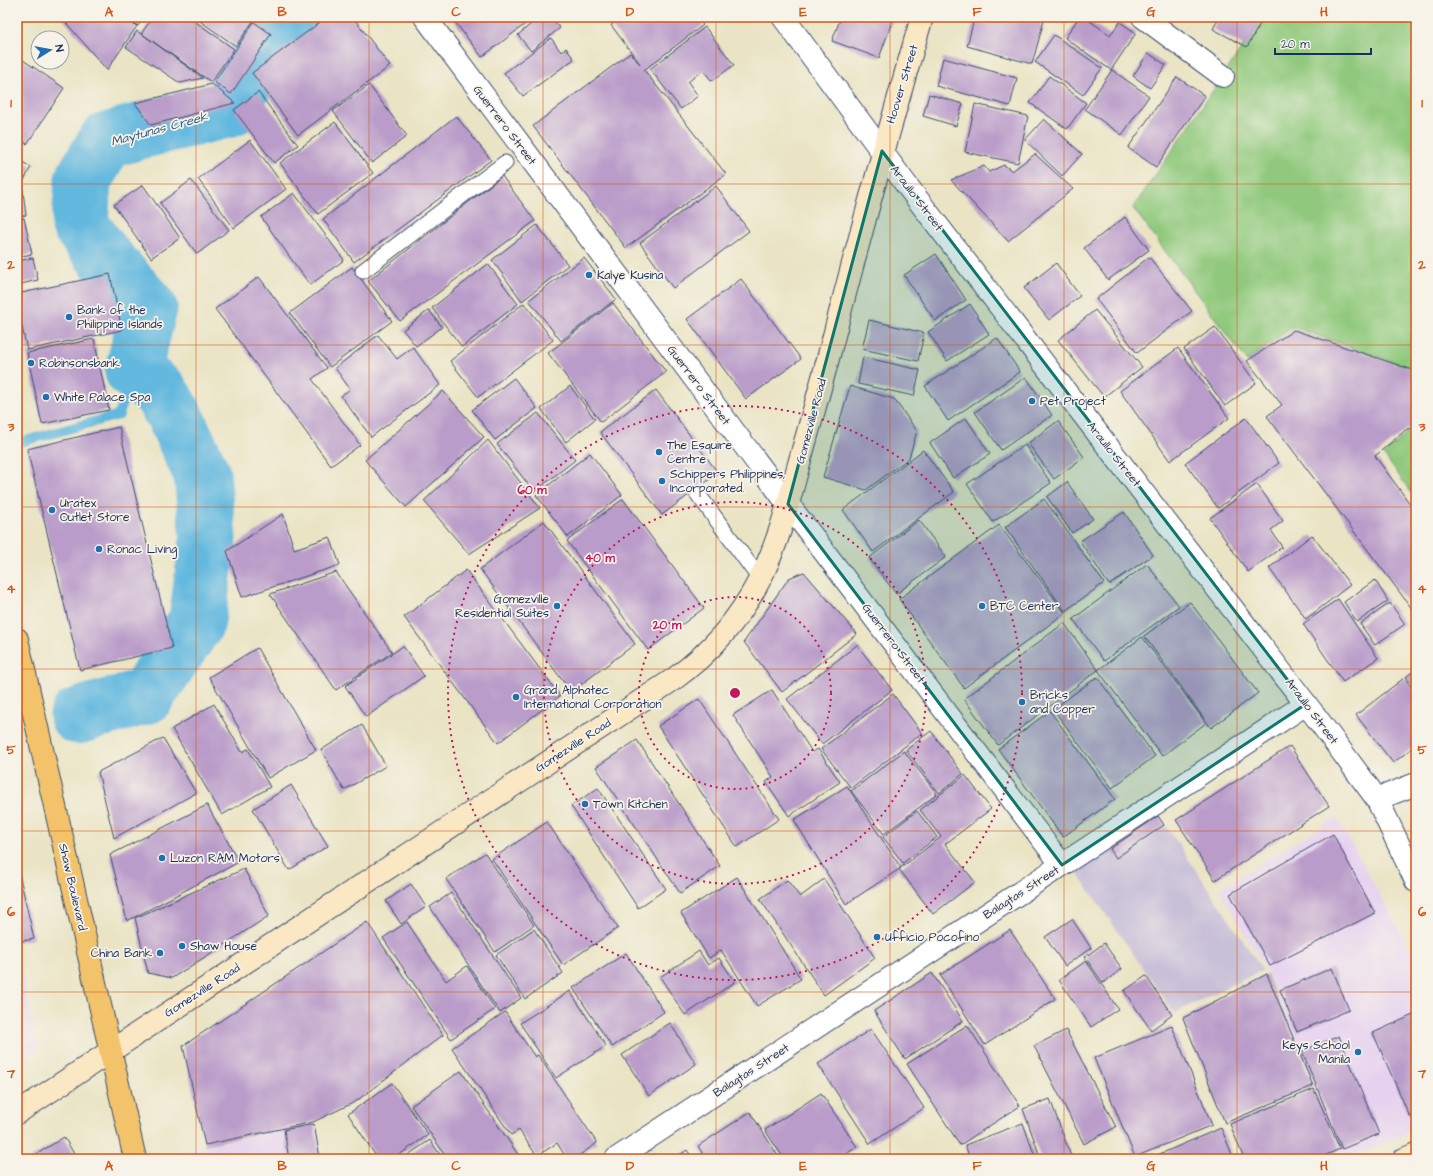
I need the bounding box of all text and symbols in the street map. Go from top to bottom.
text: A [105,3,114,21]
text: B [277,3,287,21]
text: C [451,3,461,21]
text: D [626,3,635,21]
text: E [799,3,807,21]
text: F [972,3,982,21]
text: G [1146,3,1156,21]
text: H [1320,3,1328,21]
north arrow [30,30,70,70]
scale bar [1275,30,1371,56]
text: 20 m [1281,36,1310,53]
street label: Hoover Street [882,42,923,126]
text: N [51,43,67,53]
street label: Guerrero Street [469,82,540,169]
text: 1 [10,94,12,112]
text: 1 [1421,94,1423,112]
water label: Maytunas Creek [109,107,211,152]
street label: Araullo Street [886,162,947,235]
text: 2 [6,256,15,274]
text: 2 [1417,256,1426,274]
place label: Kalye Kusina [597,267,663,285]
marker: Kalye Kusina [584,270,594,280]
place label: Bank of the Philippine Islands [77,302,163,333]
marker: Bank of the Philippine Islands [64,312,74,322]
street label: Guerrero Street [663,342,734,429]
place label: Robinsonsbank [39,355,121,372]
marker: Robinsonsbank [26,358,36,368]
street label: Gomezville Road [792,377,831,466]
place label: White Palace Spa [54,389,150,406]
marker: White Palace Spa [41,392,51,402]
place label: Pet Project [1040,393,1106,410]
marker: Pet Project [1027,396,1037,406]
text: 3 [7,418,15,436]
street label: Araullo Street [1083,418,1145,491]
text: 3 [1418,418,1426,436]
place label: The Esquire Centre [667,437,733,468]
marker: The Esquire Centre [654,447,664,457]
place label: Schippers Philippines, Incorporated. [670,466,785,497]
marker: Schippers Philippines, Incorporated. [657,476,667,486]
text: 60 m [517,482,547,499]
place label: Uratex Outlet Store [60,495,130,526]
marker: Uratex Outlet Store [47,505,57,515]
place label: Ronac Living [107,541,177,559]
marker: Ronac Living [94,544,104,554]
text: 40 m [585,550,616,567]
text: 4 [7,580,16,598]
text: 4 [1418,580,1427,598]
place label: Gomezville Residential Suites [455,591,550,622]
place label: BTC Center [990,598,1059,615]
street label: Guerrero Street [858,600,929,687]
marker: Gomezville Residential Suites [552,601,562,611]
marker: BTC Center [977,601,987,611]
text: 20 m [652,617,682,634]
street label: Araullo Street [1281,675,1342,748]
place label: Grand Alphatec International Corporation [524,682,662,713]
centre of rings [728,686,742,700]
place label: Bricks and Copper [1030,687,1095,718]
marker: Grand Alphatec International Corporation [511,692,521,702]
marker: Bricks and Copper [1017,697,1027,707]
street label: Gomezville Road [532,714,615,776]
text: 5 [6,741,16,759]
text: 5 [1417,741,1427,759]
place label: Town Kitchen [593,796,668,813]
marker: Town Kitchen [580,799,590,809]
street label: Shaw Boulevard [54,842,91,932]
place label: Luzon RAM Motors [170,850,280,867]
marker: Luzon RAM Motors [157,853,167,863]
street label: Balagtas Street [980,861,1063,924]
text: 6 [7,903,16,921]
text: 6 [1418,903,1427,921]
place label: Ufficio Pocofino [885,929,979,946]
marker: Ufficio Pocofino [872,932,882,942]
place label: Shaw House [190,938,257,955]
marker: Shaw House [177,941,187,951]
place label: China Bank [91,945,153,962]
marker: China Bank [155,948,165,958]
street label: Gomezville Road [161,959,244,1021]
place label: Keys School Manila [1282,1037,1350,1068]
street label: Balagtas Street [710,1039,793,1102]
marker: Keys School Manila [1353,1047,1363,1057]
text: 7 [6,1065,16,1083]
text: 7 [1417,1065,1427,1083]
text: A [105,1157,114,1175]
text: B [277,1157,287,1175]
text: C [451,1157,461,1175]
text: D [626,1157,635,1175]
text: E [799,1157,807,1175]
text: F [972,1157,982,1175]
text: G [1146,1157,1156,1175]
text: H [1320,1157,1328,1175]

